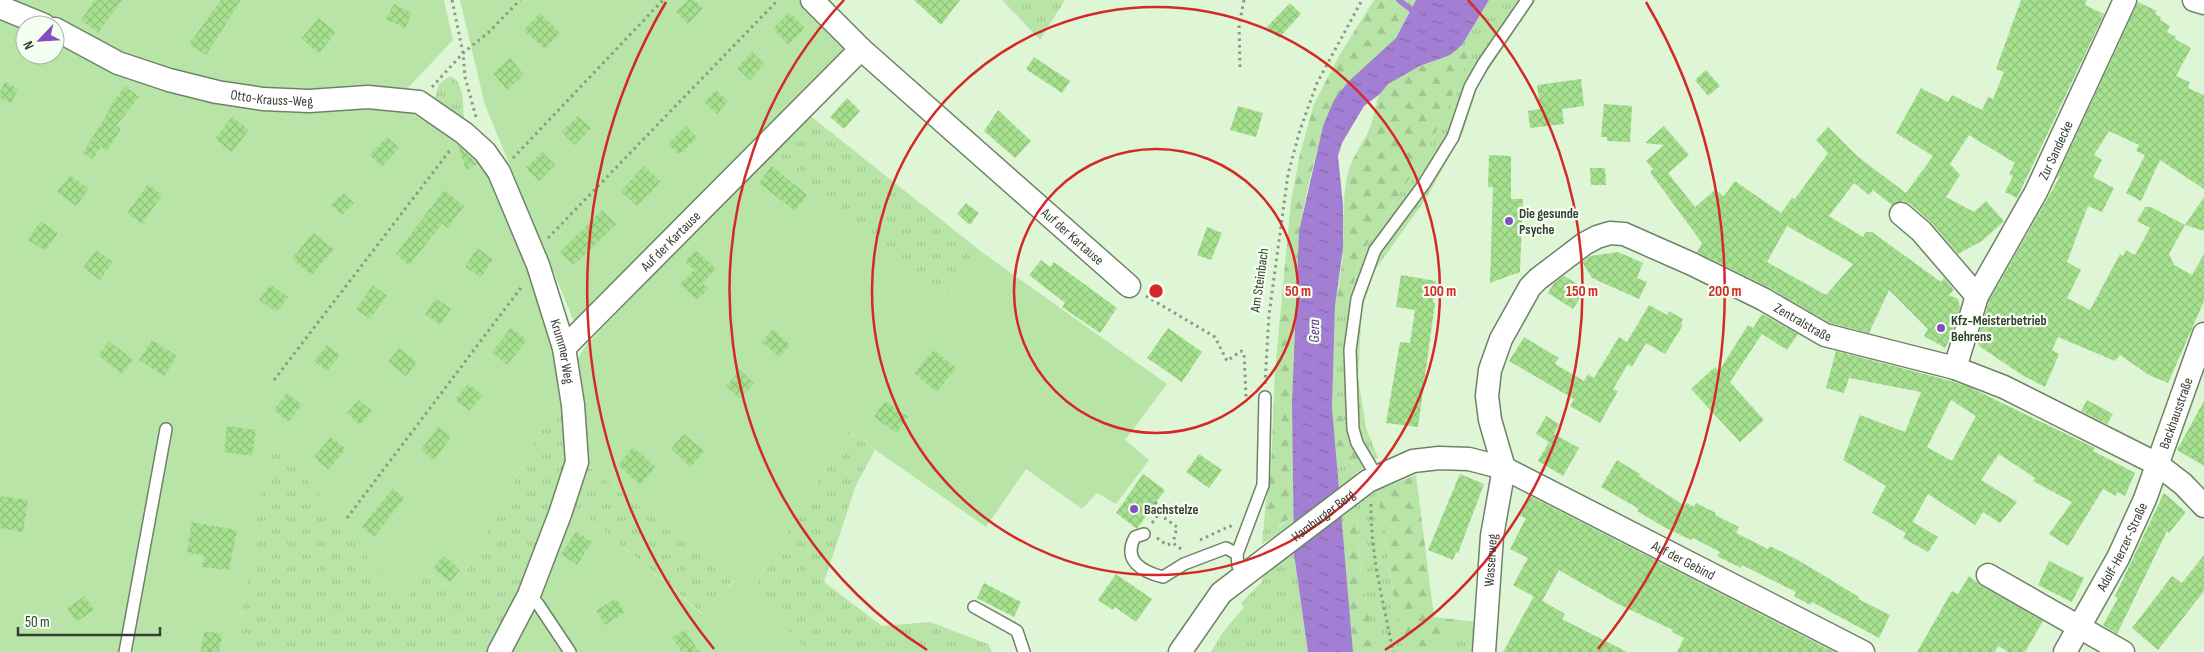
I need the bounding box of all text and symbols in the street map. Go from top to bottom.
north arrow [15,15,65,65]
text: N [19,38,38,52]
street label: Otto-Krauss-Weg [229,86,314,110]
street label: Zur Sandecke [2035,118,2077,183]
street label: Auf der Kartause [1037,204,1107,269]
place label: Die gesunde Psyche [1519,205,1579,238]
street label: Auf der Kartause [637,208,704,276]
marker: Die gesunde Psyche [1503,215,1515,227]
street label: Am Steinbach [1246,247,1272,314]
centre of rings [1147,282,1165,300]
text: 50 m [1285,282,1311,301]
text: 100 m [1424,282,1456,301]
text: 150 m [1566,282,1598,301]
text: 200 m [1708,282,1742,301]
street label: Zentralstraße [1771,299,1833,345]
place label: Kfz-Meisterbetrieb Behrens [1951,312,2047,345]
street label: Krummer Weg [546,317,578,385]
water label: Gera [1305,319,1324,343]
marker: Kfz-Meisterbetrieb Behrens [1935,322,1947,334]
street label: Backhausstraße [2156,375,2197,451]
street label: Hamburger Berg [1288,486,1359,545]
street label: Adolf-Herzer-Straße [2093,500,2151,595]
place label: Bachstelze [1144,501,1198,518]
marker: Bachstelze [1128,503,1140,515]
street label: Wasserweg [1481,533,1501,587]
street label: Auf der Gebind [1648,537,1718,584]
scale bar [18,604,160,636]
text: 50 m [25,613,50,632]

